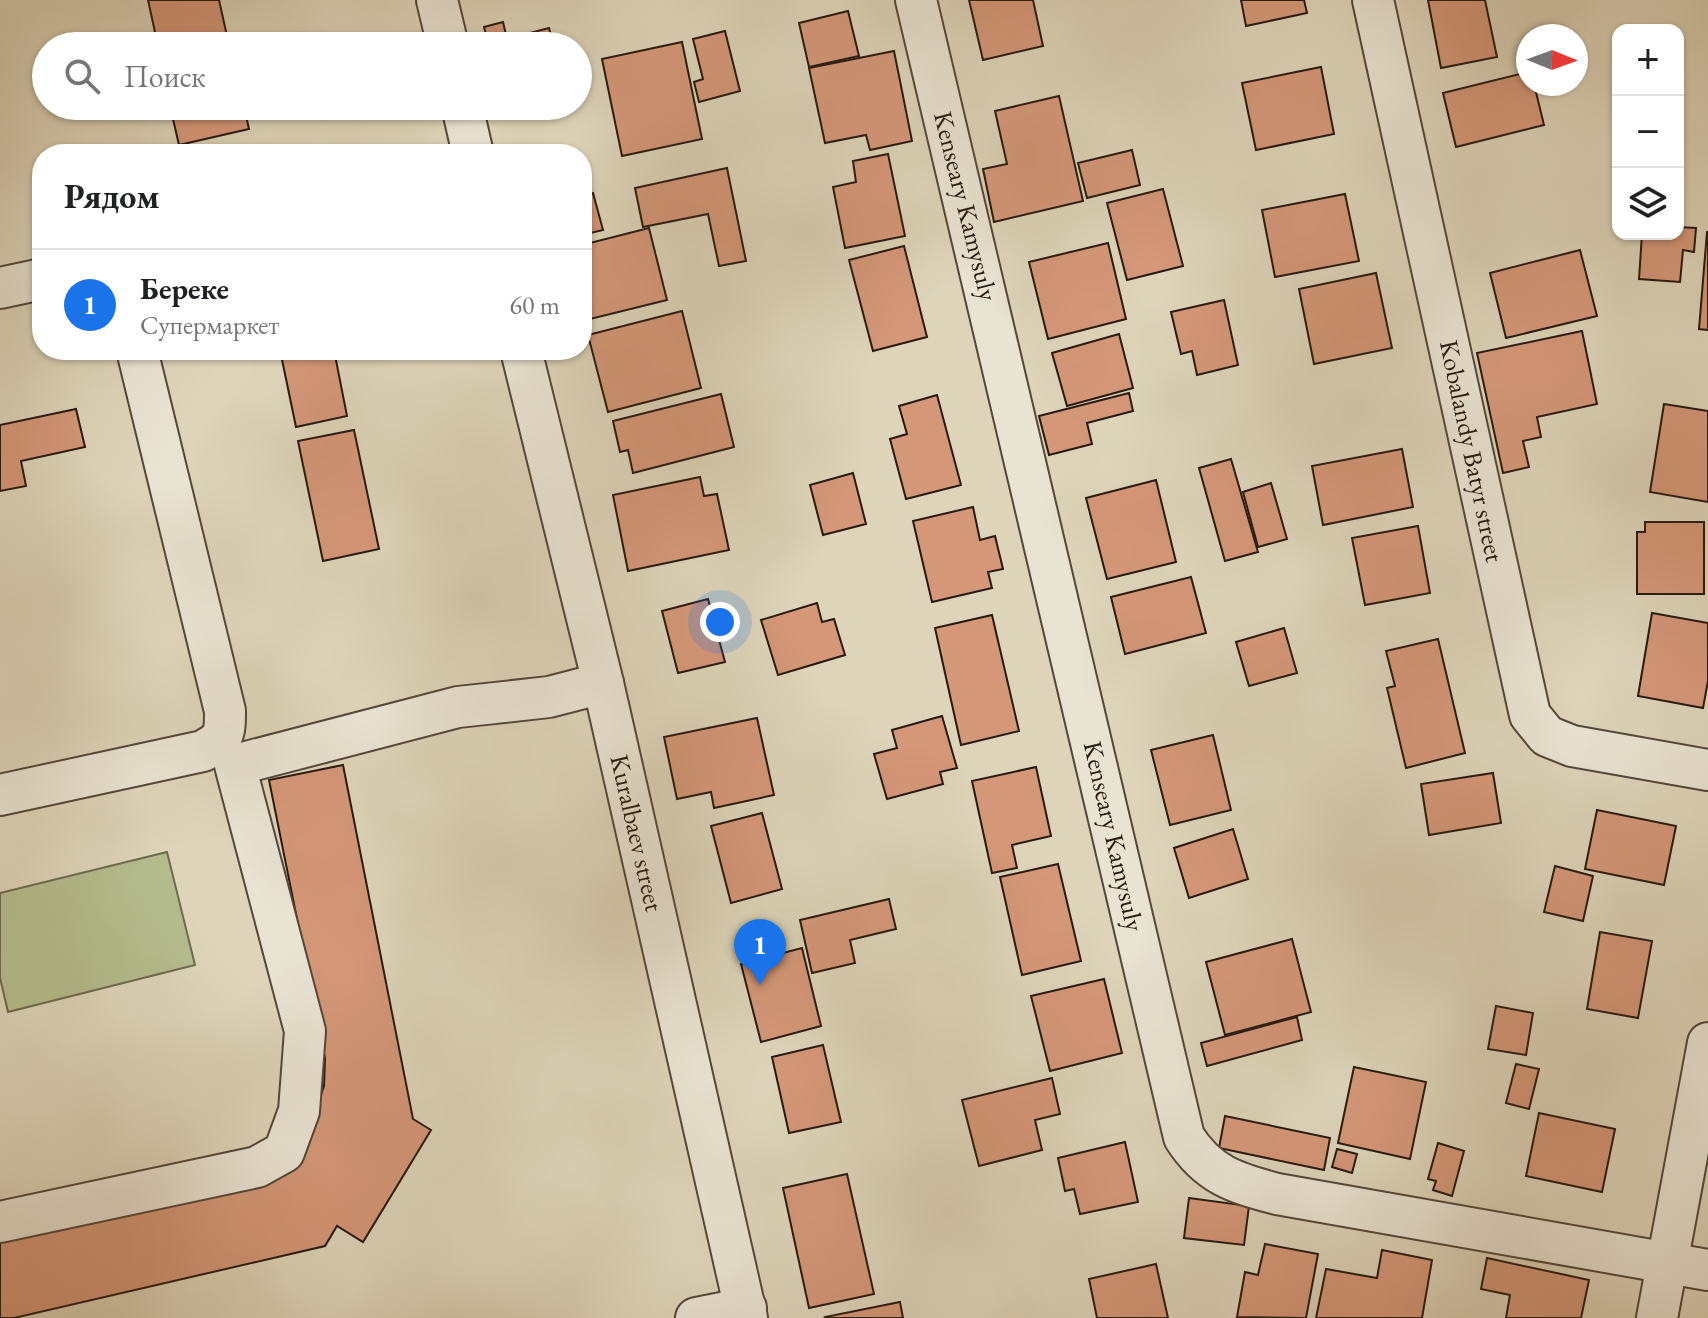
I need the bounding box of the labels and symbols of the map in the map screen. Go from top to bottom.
north arrow [1516,24,1588,96]
street label: Kenseary Kamysuly [926,108,1006,305]
street label: Kobalandy Batyr street [1432,337,1512,565]
your location [700,602,740,642]
street label: Kenseary Kamysuly [1076,738,1153,935]
street label: Kuralbaev street [602,751,672,915]
pin: 1 [734,919,786,985]

